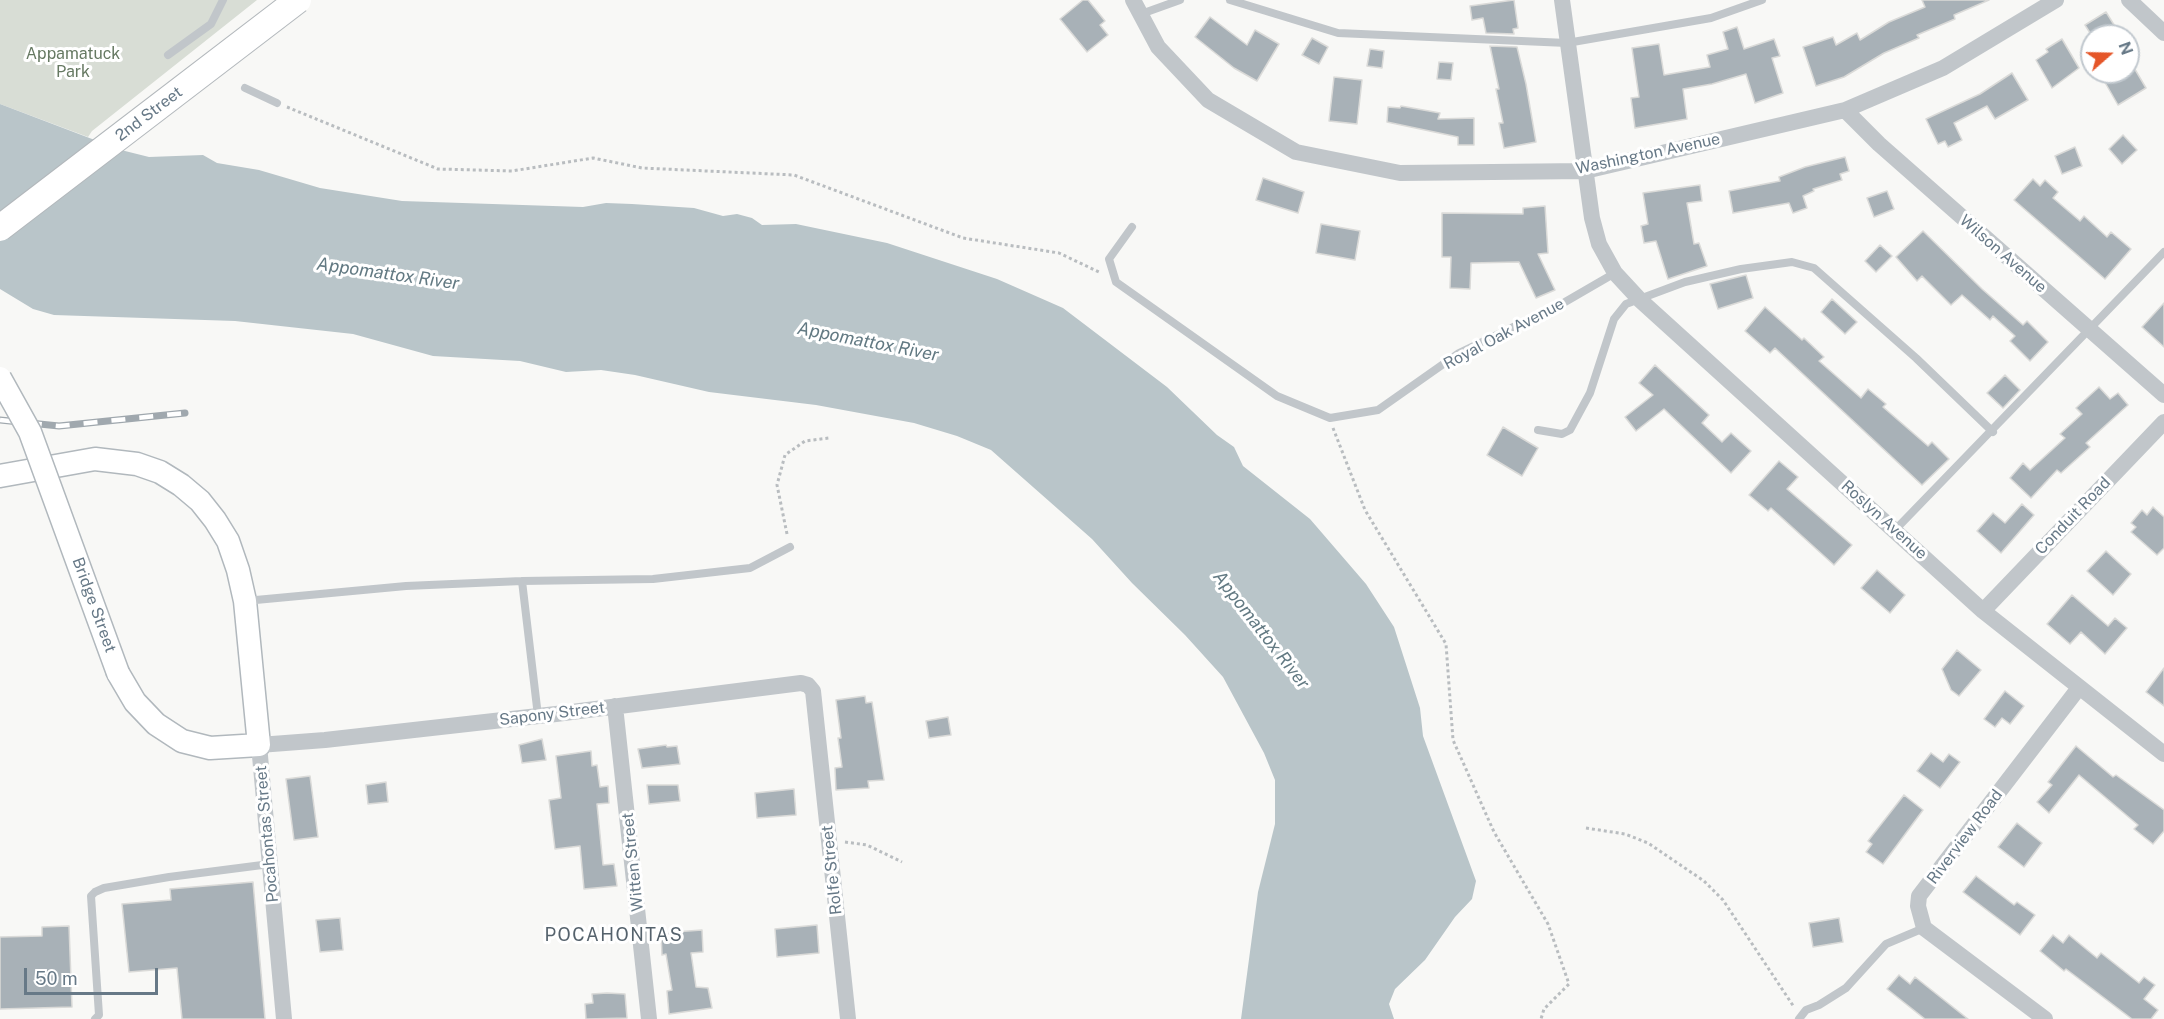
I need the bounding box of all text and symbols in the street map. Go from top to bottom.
north arrow [2080,24,2140,84]
text: N [2114,39,2137,57]
park label: Appamatuck Park [26,44,120,82]
street label: 2nd Street [112,83,186,145]
street label: Washington Avenue [1574,129,1722,179]
street label: Wilson Avenue [1956,211,2050,297]
water label: Appomattox River [315,253,461,295]
street label: Royal Oak Avenue [1440,294,1568,374]
water label: Appomattox River [795,318,941,366]
street label: Conduit Road [2031,473,2115,559]
street label: Roslyn Avenue [1837,476,1931,564]
street label: Bridge Street [68,555,120,655]
water label: Appomattox River [1208,567,1314,693]
street label: Sapony Street [498,698,606,730]
street label: Pocahontas Street [251,765,283,903]
street label: Riverview Road [1923,786,2007,888]
street label: Witten Street [618,811,648,913]
street label: Rolfe Street [818,824,846,916]
district label: POCAHONTAS [545,924,683,946]
scale bar [27,956,160,994]
text: 50 m [35,968,78,989]

